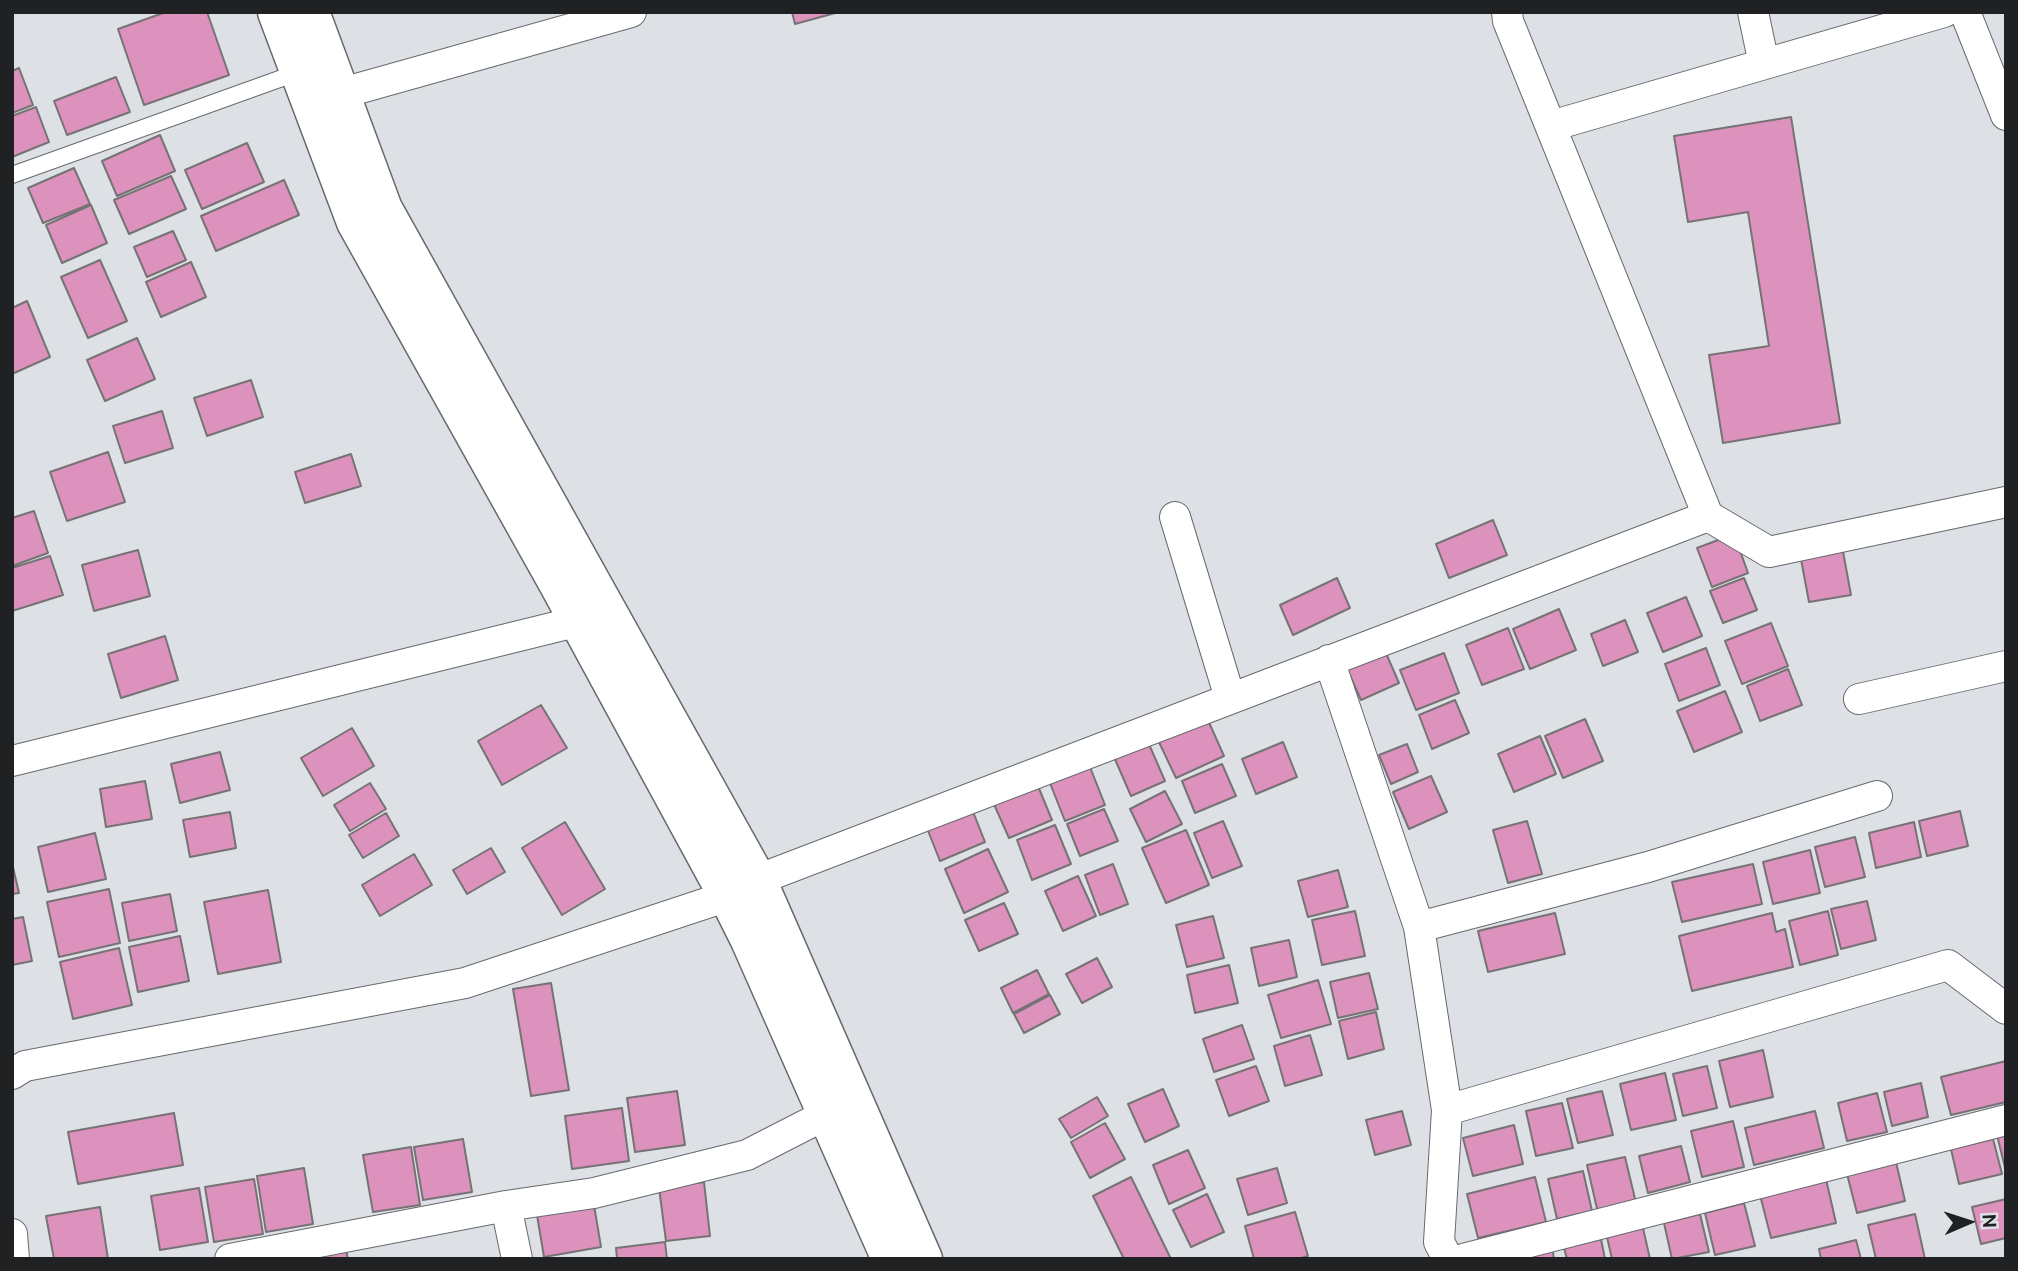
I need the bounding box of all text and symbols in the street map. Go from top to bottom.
north arrow [1934,1187,2004,1257]
text: N [1979,1213,2001,1229]

